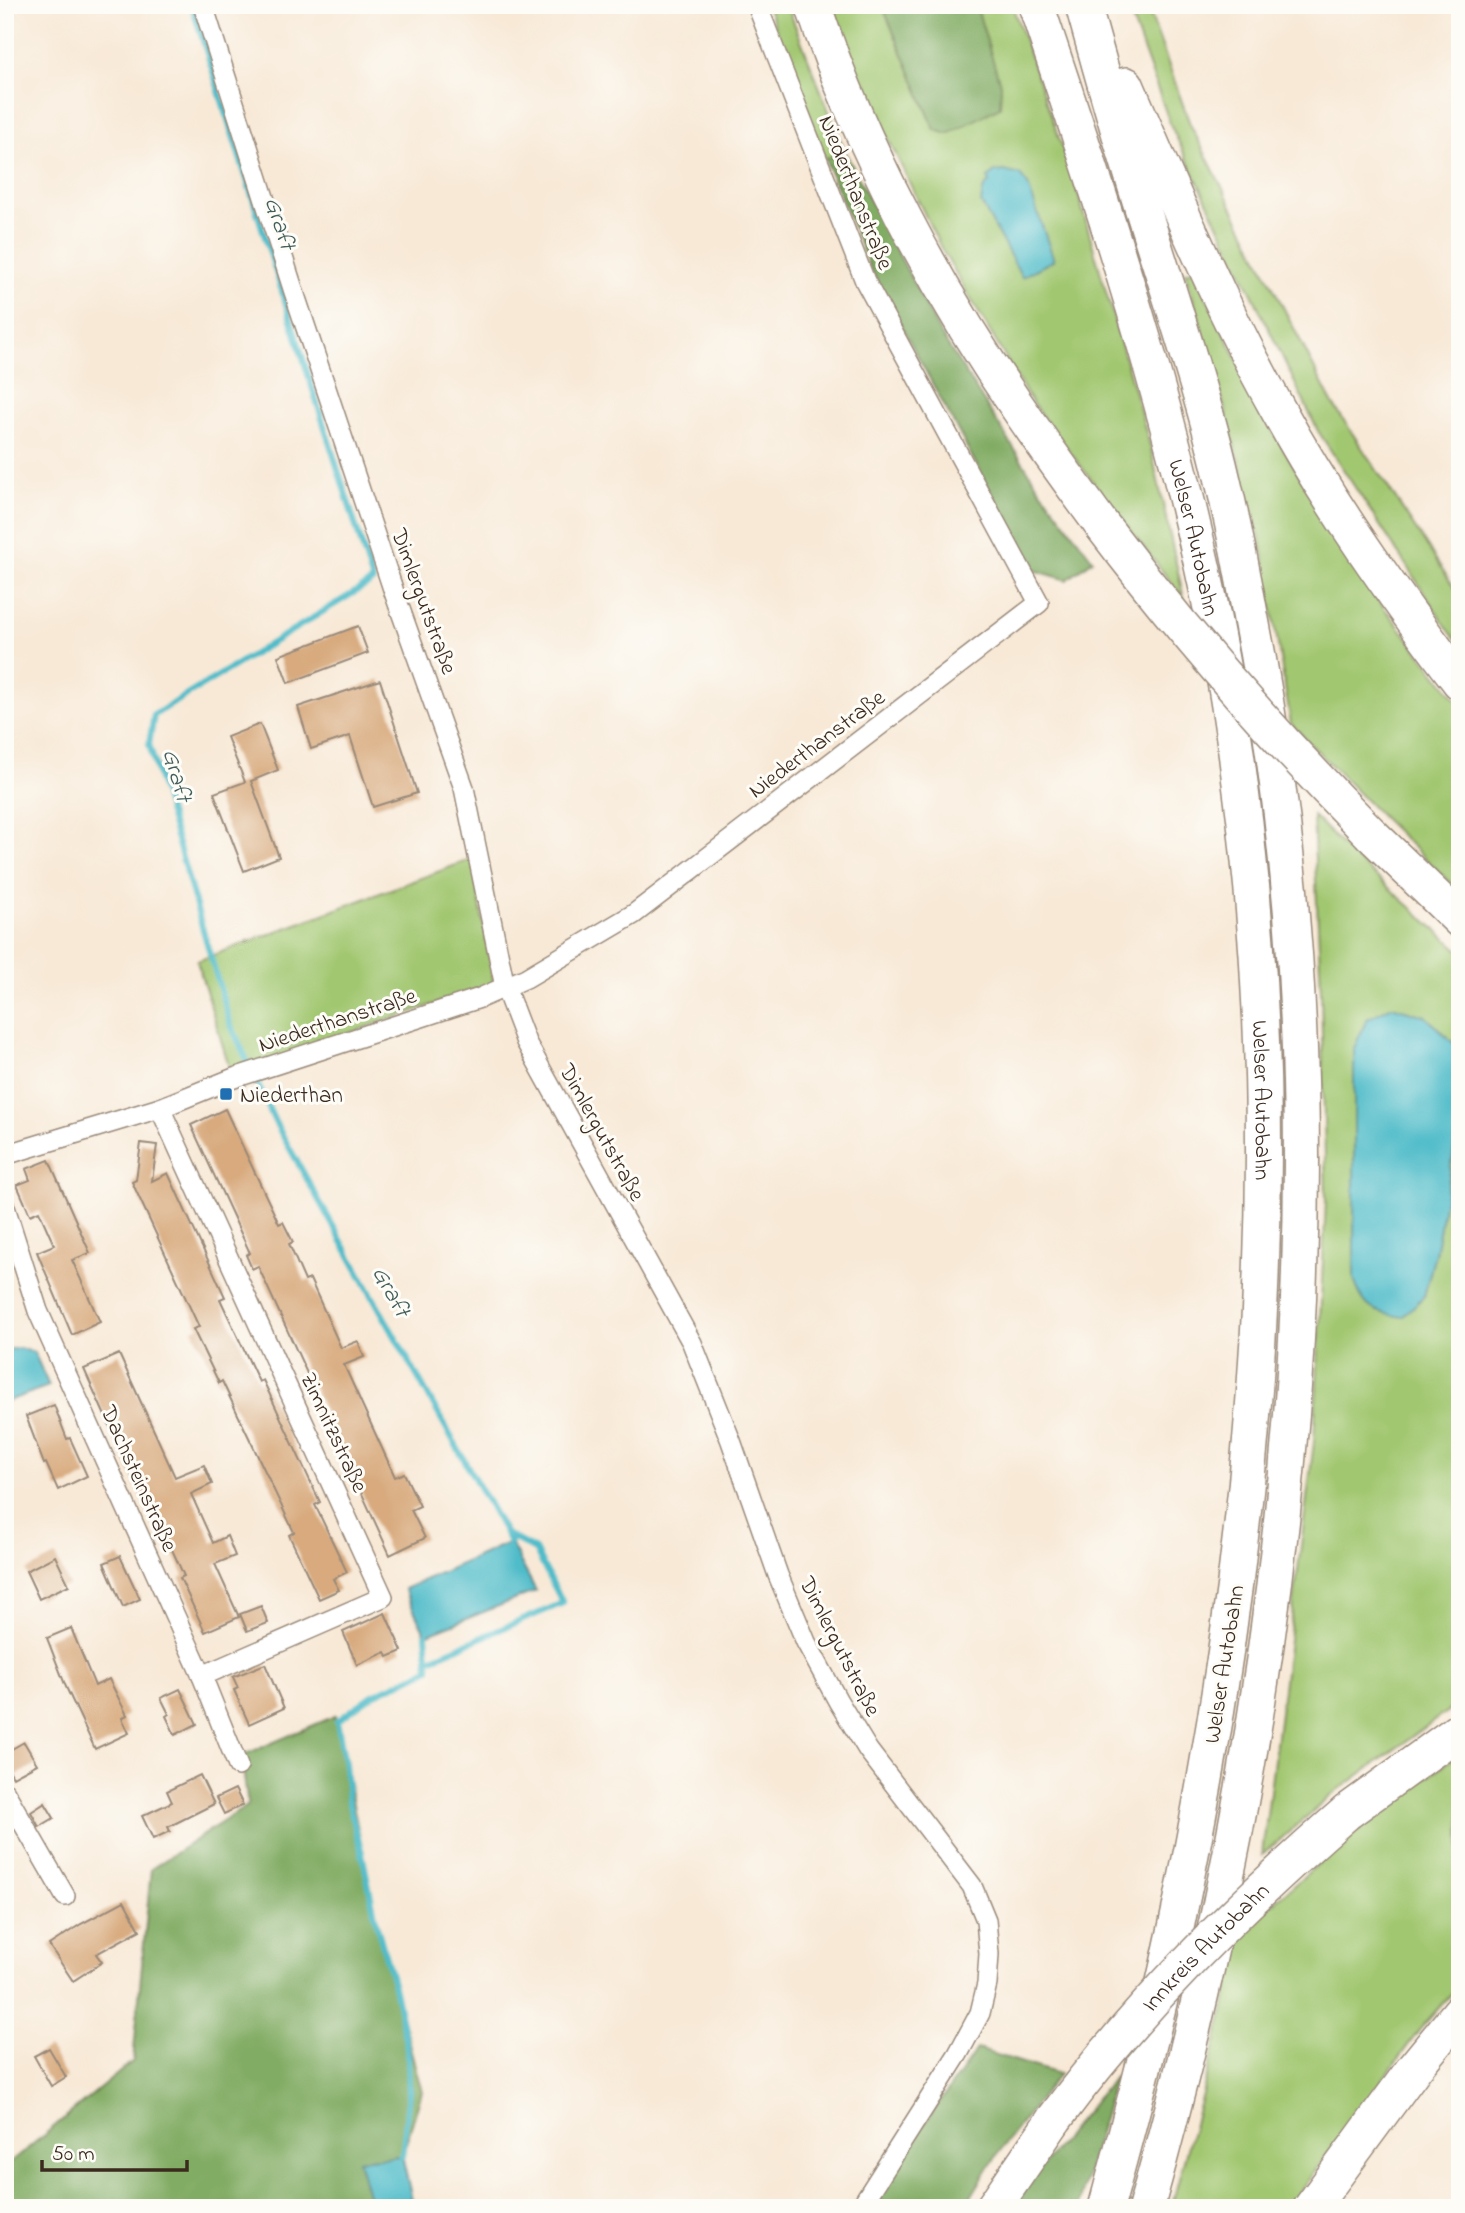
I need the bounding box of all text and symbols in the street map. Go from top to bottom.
street label: Niederthanstraße [809,111,901,276]
water label: Graft [254,193,304,257]
street label: Welser Autobahn [1158,456,1226,619]
street label: Dimlergutstraße [380,524,464,680]
street label: Niederthanstraße [742,682,894,808]
water label: Graft [151,745,200,808]
street label: Niederthanstraße [255,980,422,1062]
street label: Welser Autobahn [1242,1020,1278,1180]
street label: Dimlergutstraße [548,1058,653,1209]
place label: Niederthan [240,1080,343,1113]
marker: Niederthan [218,1086,234,1102]
water label: Graft [361,1260,419,1326]
street label: Zimnitzstraße [290,1368,375,1499]
street label: Dachsteinstraße [90,1400,185,1558]
street label: Dimlergutstraße [788,1571,888,1724]
street label: Welser Autobahn [1197,1583,1254,1746]
street label: Innkreis Autobahn [1135,1876,1278,2020]
scale bar [42,2129,187,2173]
text: 50 m [52,2140,95,2170]

